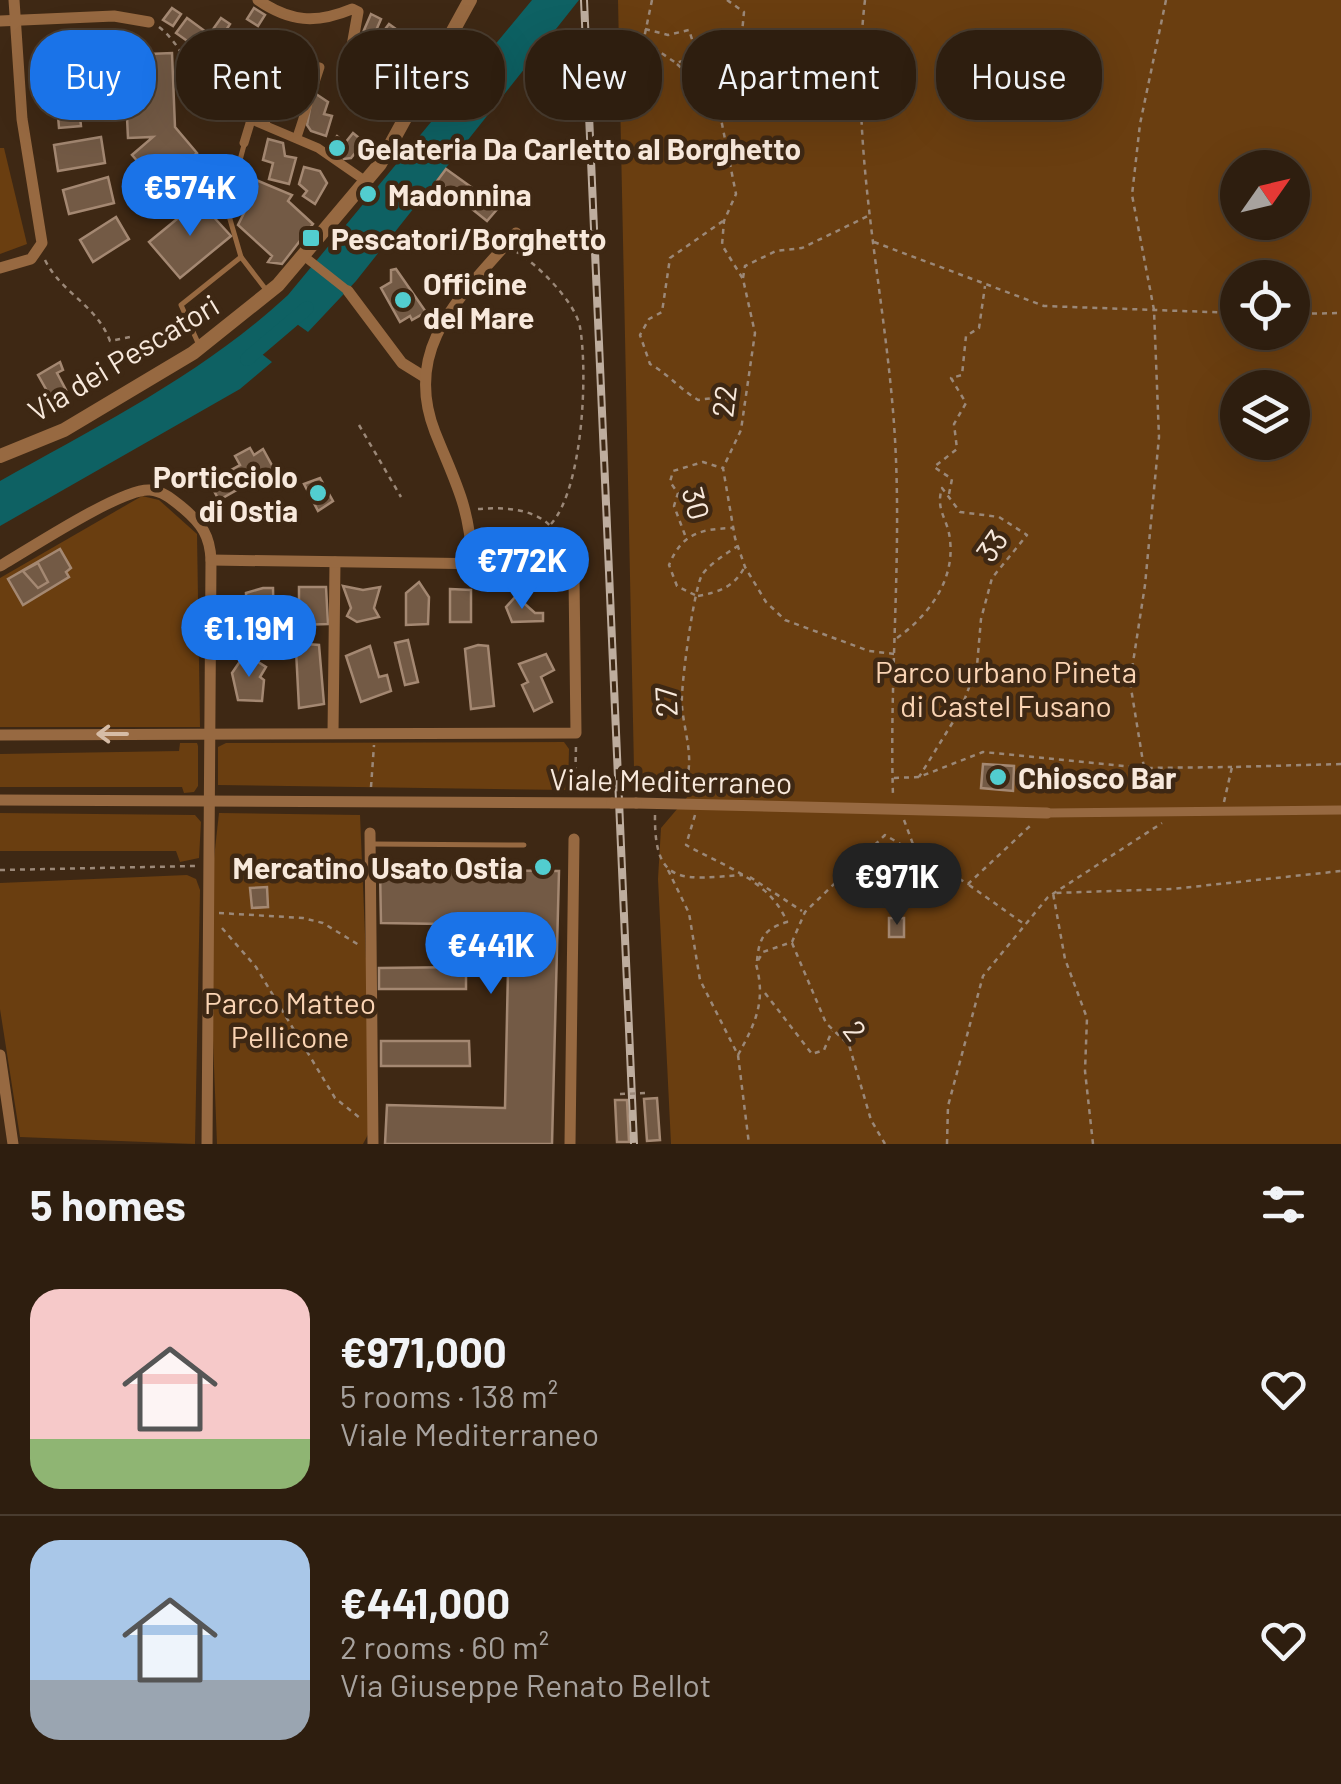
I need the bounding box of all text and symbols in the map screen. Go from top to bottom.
chip: Buy [30,30,156,120]
chip: Rent [176,30,318,120]
chip: Filters [338,30,505,120]
chip: New [525,30,662,120]
chip: Apartment [682,30,916,120]
chip: House [936,30,1102,120]
place label: Gelateria Da Carletto al Borghetto [357,130,801,166]
marker: Gelateria Da Carletto al Borghetto [326,137,348,159]
north arrow [1220,150,1310,240]
map controls [1220,150,1310,460]
pin: €574K [120,154,260,239]
text: €574K [144,167,236,205]
place label: Madonnina [388,176,532,212]
marker: Madonnina [357,183,379,205]
place label: Pescatori/Borghetto [331,220,607,256]
marker: Pescatori/Borghetto [300,227,322,249]
button: locate [1220,260,1310,350]
place label: Officine del Mare [423,265,534,335]
street label: Via dei Pescatori [21,286,225,428]
marker: Officine del Mare [392,289,414,311]
button: layers [1220,370,1310,460]
street label: 22 [703,383,743,419]
place label: Porticciolo di Ostia [153,458,298,528]
marker: Porticciolo di Ostia [307,482,329,504]
street label: 30 [675,483,719,523]
street label: 33 [967,522,1015,568]
pin: €772K [452,527,592,612]
text: €772K [477,540,567,578]
pin: €1.19M [168,595,330,680]
text: €1.19M [203,608,295,646]
park label: Parco urbano Pineta di Castel Fusano [875,653,1137,723]
street label: 27 [646,686,684,718]
one-way arrow [96,724,128,744]
place label: Chiosco Bar [1018,759,1177,795]
street label: Viale Mediterraneo [549,760,793,800]
marker: Chiosco Bar [987,766,1009,788]
pin: €971K [827,843,967,928]
place label: Mercatino Usato Ostia [232,849,523,885]
marker: Mercatino Usato Ostia [532,856,554,878]
text: €971K [855,856,939,894]
pin: €441K [421,912,561,997]
text: €441K [447,925,535,963]
park label: Parco Matteo Pellicone [204,984,376,1054]
street label: 2 [837,1013,875,1047]
icon: filters [1256,1177,1311,1232]
text: 5 homes [30,1179,186,1229]
text: €971,000 [340,1326,507,1376]
icon: home [110,1329,230,1449]
icon: heart [1256,1362,1311,1417]
text: 5 rooms · 138 m² [340,1376,558,1414]
text: Viale Mediterraneo [340,1414,599,1452]
text: €441,000 [340,1577,510,1627]
icon: home [110,1580,230,1700]
icon: heart [1256,1613,1311,1668]
text: 2 rooms · 60 m² [340,1627,549,1665]
text: Via Giuseppe Renato Bellot [340,1665,711,1703]

